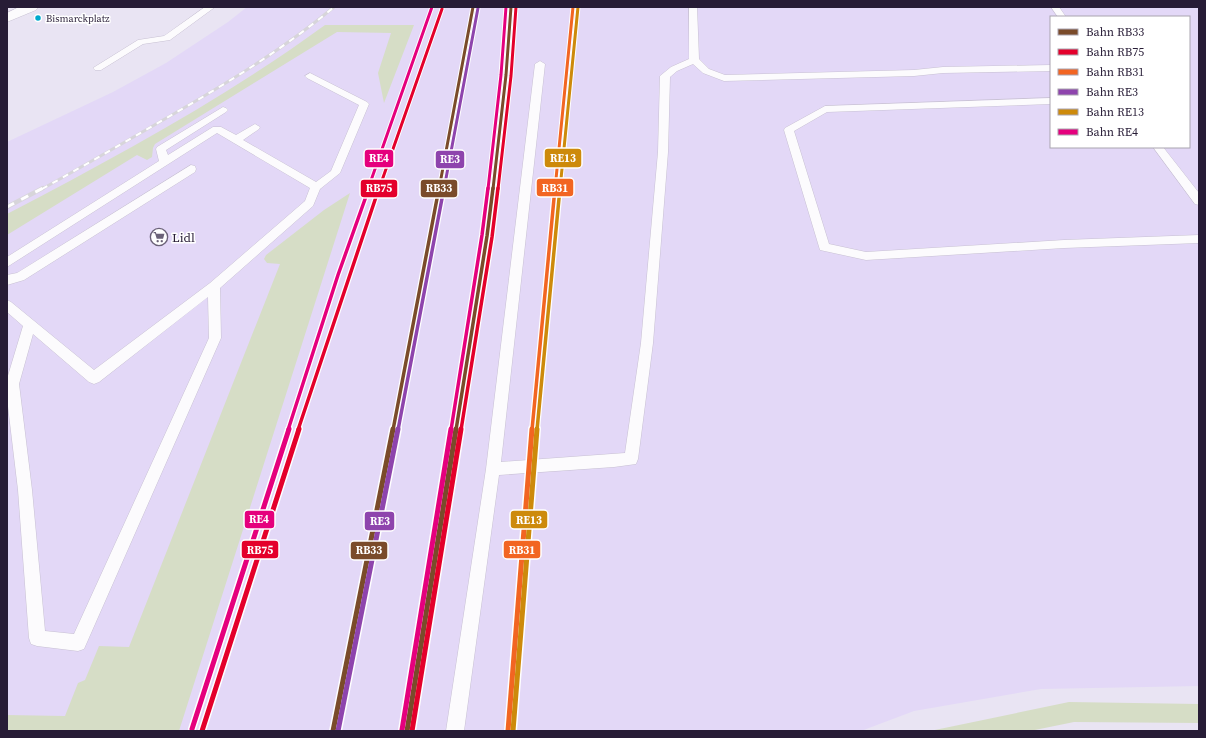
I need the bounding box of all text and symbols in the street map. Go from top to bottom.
place label: Bismarckplatz [46,12,110,25]
marker: Bismarckplatz [33,13,43,23]
legend [1050,16,1190,148]
text: Bahn RB33 [1086,24,1144,40]
text: Bahn RB75 [1086,44,1144,60]
text: Bahn RB31 [1086,64,1144,80]
text: Bahn RE3 [1086,84,1138,100]
text: Bahn RE13 [1086,104,1144,120]
text: Bahn RE4 [1086,124,1138,140]
line badge: RE13 [544,148,582,168]
line badge: RE4 [364,149,394,168]
line badge: RE3 [435,150,465,169]
text: RE4 [369,151,389,166]
text: RE13 [550,151,576,166]
text: RE3 [440,152,460,167]
line badge: RB31 [536,178,574,197]
line badge: RB75 [360,179,398,198]
line badge: RB33 [420,179,458,198]
text: RB75 [366,181,392,196]
text: RB33 [426,181,452,196]
text: RB31 [542,181,568,196]
supermarket icon: Lidl [149,227,169,247]
place label: Lidl [172,229,195,246]
line badge: RE4 [244,510,275,529]
line badge: RE13 [510,510,548,529]
line badge: RE3 [364,511,395,531]
text: RE4 [249,512,269,527]
text: RE13 [516,513,542,528]
text: RE3 [370,514,390,529]
line badge: RB75 [241,540,279,559]
line badge: RB31 [503,540,541,559]
line badge: RB33 [350,541,388,560]
text: RB75 [247,543,273,558]
text: RB33 [356,543,382,558]
text: RB31 [509,543,535,558]

